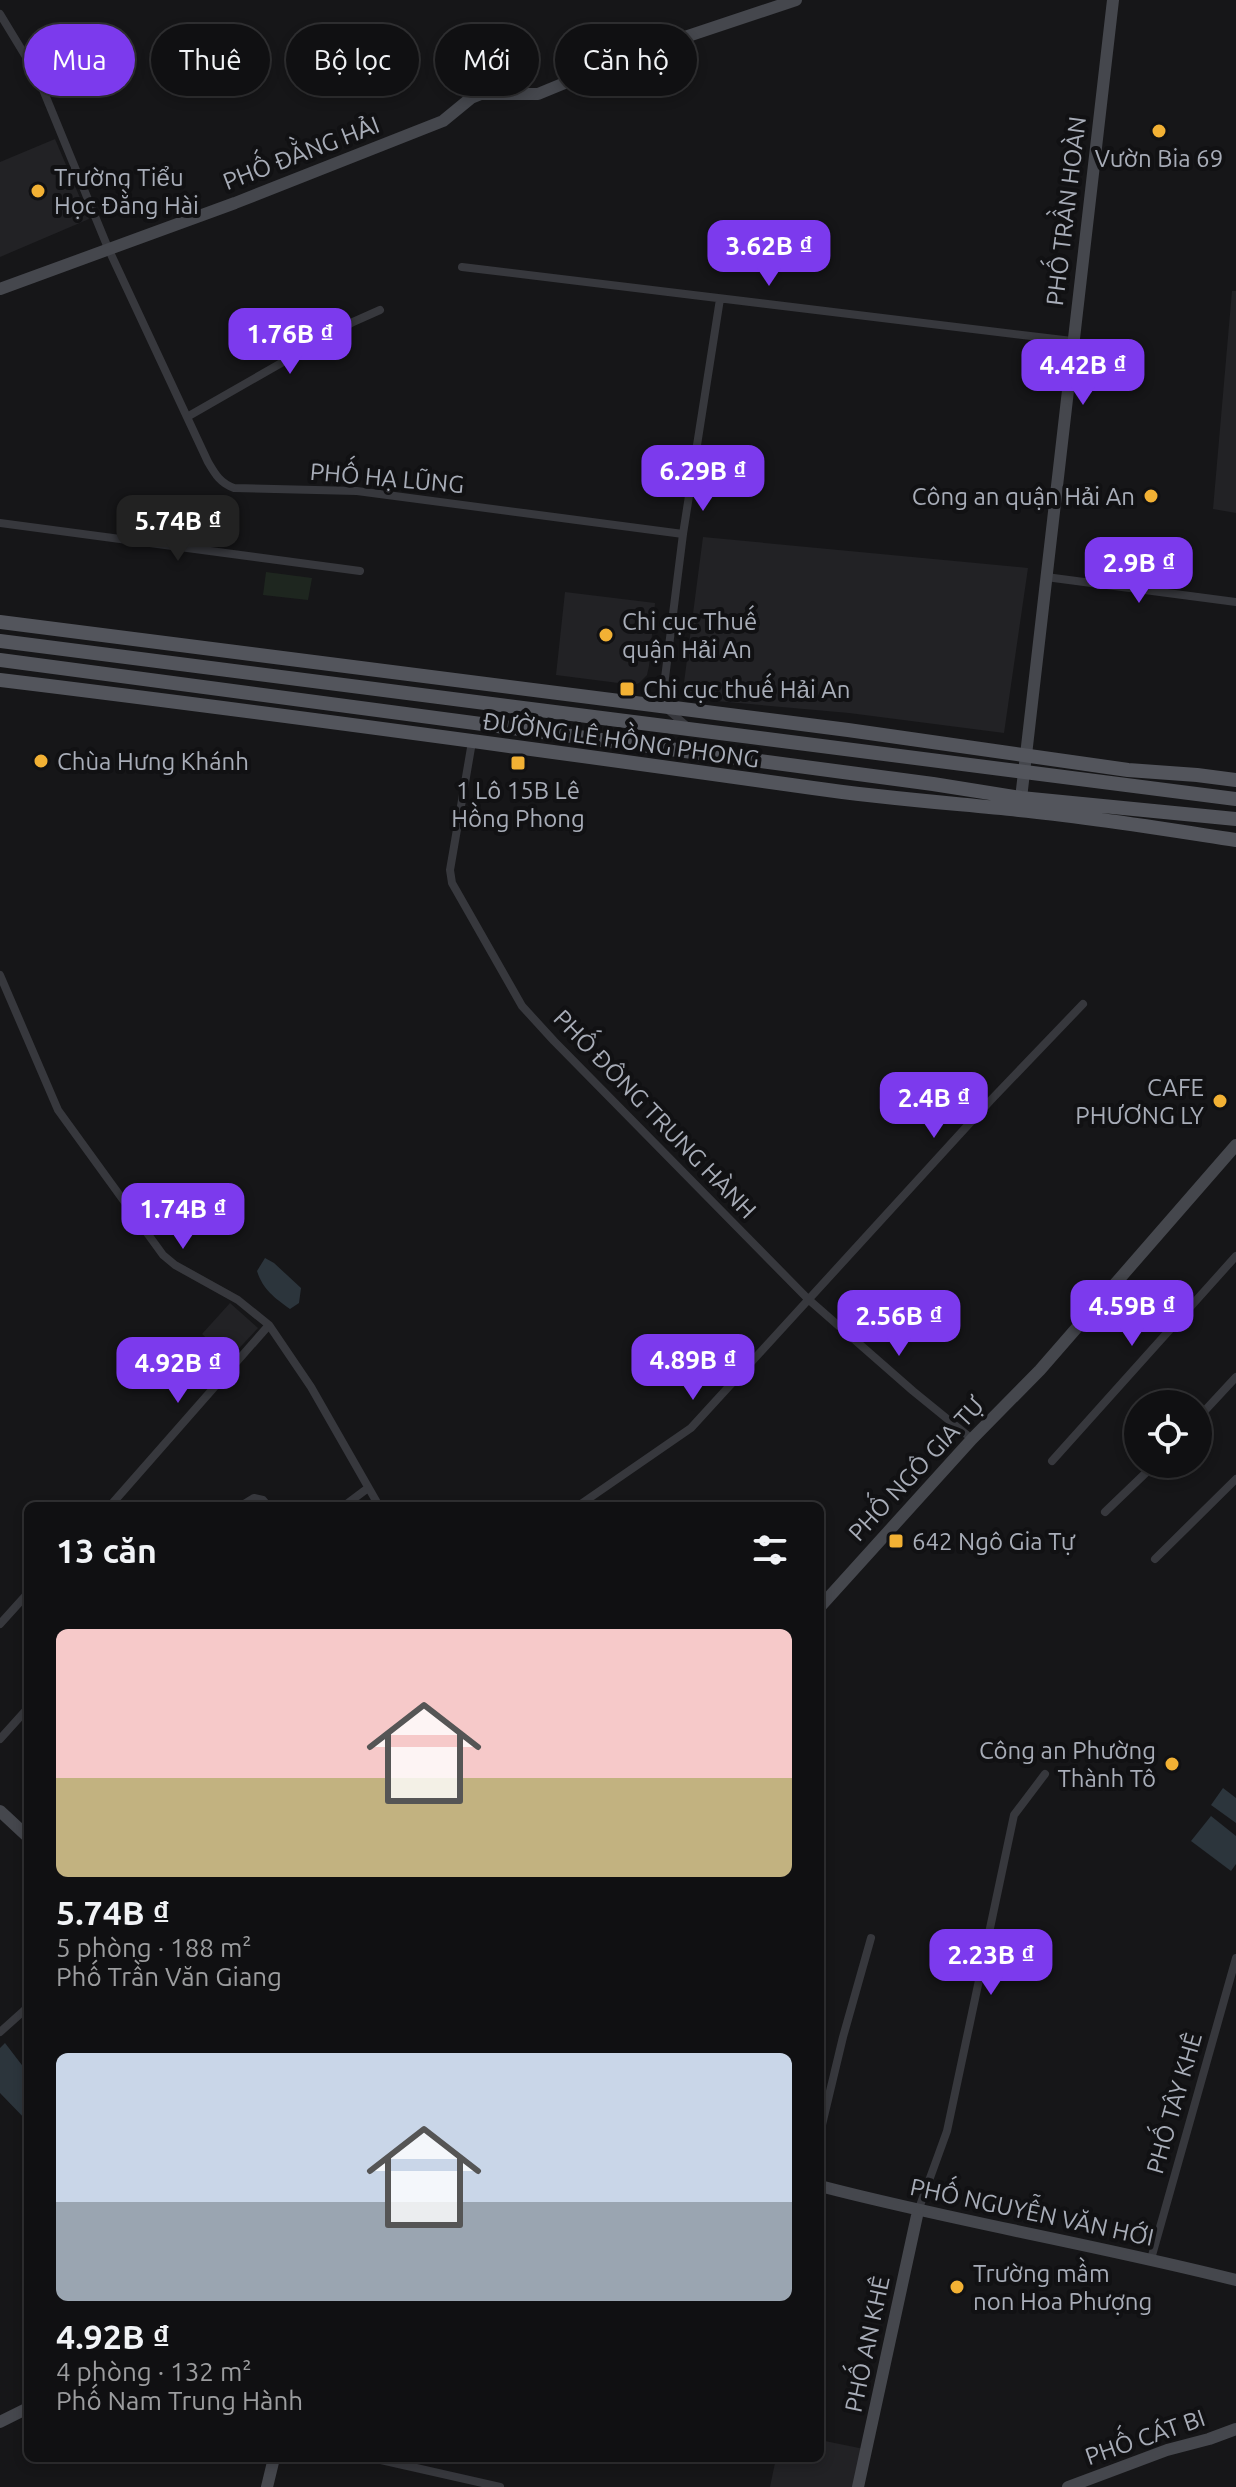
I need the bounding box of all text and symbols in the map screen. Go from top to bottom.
chip: Mua [24,24,135,96]
chip: Thuê [151,24,270,96]
chip: Bộ lọc [286,24,419,96]
chip: Mới [435,24,539,96]
chip: Căn hộ [555,24,697,96]
street label: PHỐ ĐẰNG HẢI [216,104,383,195]
street label: PHỐ TRẦN HOÀN [1033,114,1091,307]
marker: Vườn Bia 69 [1150,122,1168,140]
place label: Vườn Bia 69 [1095,145,1223,172]
place label: Trường Tiểu Học Đằng Hài [54,164,199,219]
marker: Trường Tiểu Học Đằng Hài [29,182,47,200]
pin: 3.62B ₫ [695,220,843,288]
text: 3.62B ₫ [725,231,813,260]
pin: 1.76B ₫ [216,308,364,376]
text: 1.76B ₫ [246,319,334,348]
pin: 4.42B ₫ [1009,339,1157,407]
text: 4.42B ₫ [1039,350,1127,379]
pin: 6.29B ₫ [629,445,777,513]
street label: PHỐ HẠ LŨNG [309,450,466,498]
text: 6.29B ₫ [659,456,747,485]
place label: Công an quận Hải An [912,483,1135,510]
marker: Công an quận Hải An [1142,487,1160,505]
pin: 5.74B ₫ [104,495,252,563]
text: 5.74B ₫ [134,506,222,535]
pin: 2.9B ₫ [1074,537,1204,605]
text: 2.9B ₫ [1103,548,1175,577]
place label: Chi cục Thuế quận Hải An [622,604,757,663]
marker: Chi cục Thuế quận Hải An [597,626,615,644]
place label: Chi cục thuế Hải An [643,672,851,703]
marker: Chi cục thuế Hải An [618,680,636,698]
street label: ĐƯỜNG LÊ HỒNG PHONG [481,700,762,773]
place label: Chùa Hưng Khánh [57,748,249,775]
marker: Chùa Hưng Khánh [32,752,50,770]
marker: 1 Lô 15B Lê Hồng Phong [509,754,527,772]
place label: 1 Lô 15B Lê Hồng Phong [451,777,585,832]
street label: PHỐ ĐÔNG TRUNG HÀNH [548,999,767,1224]
pin: 2.4B ₫ [869,1072,999,1140]
place label: CAFE PHƯƠNG LY [1075,1074,1204,1129]
text: 2.4B ₫ [898,1083,970,1112]
marker: CAFE PHƯƠNG LY [1211,1092,1229,1110]
pin: 1.74B ₫ [109,1183,257,1251]
text: 1.74B ₫ [139,1194,227,1223]
pin: 4.59B ₫ [1058,1280,1206,1348]
pin: 2.56B ₫ [825,1290,973,1358]
text: 4.59B ₫ [1088,1291,1176,1320]
text: 2.56B ₫ [855,1301,943,1330]
pin: 4.89B ₫ [619,1334,767,1402]
pin: 4.92B ₫ [104,1337,252,1405]
text: 4.89B ₫ [649,1345,737,1374]
text: 4.92B ₫ [134,1348,222,1377]
street label: PHỐ NGÔ GIA TỰ [837,1386,990,1546]
map controls [1124,1390,1212,1478]
button: locate [1124,1390,1212,1478]
icon: filters [748,1528,792,1572]
place label: 642 Ngô Gia Tự [912,1528,1076,1555]
text: 13 căn [56,1531,157,1569]
marker: 642 Ngô Gia Tự [887,1532,905,1550]
icon: home [352,1681,496,1825]
place label: Công an Phường Thành Tô [979,1737,1156,1792]
marker: Công an Phường Thành Tô [1163,1755,1181,1773]
text: 5.74B ₫ [56,1893,170,1931]
pin: 2.23B ₫ [917,1929,1065,1997]
text: 5 phòng · 188 m² [56,1933,252,1962]
text: 2.23B ₫ [947,1940,1035,1969]
text: Phố Trần Văn Giang [56,1962,282,1991]
street label: PHỐ TÂY KHÊ [1134,2027,1207,2177]
icon: home [352,2105,496,2249]
street label: PHỐ NGUYỄN VĂN HỚI [908,2166,1158,2251]
place label: Trường mầm non Hoa Phượng [973,2256,1152,2315]
street label: PHỐ AN KHÊ [832,2272,895,2414]
marker: Trường mầm non Hoa Phượng [948,2278,966,2296]
text: 4.92B ₫ [56,2317,170,2355]
text: 4 phòng · 132 m² [56,2357,252,2386]
text: Phố Nam Trung Hành [56,2386,303,2415]
street label: PHỐ CÁT BI [1079,2397,1208,2470]

